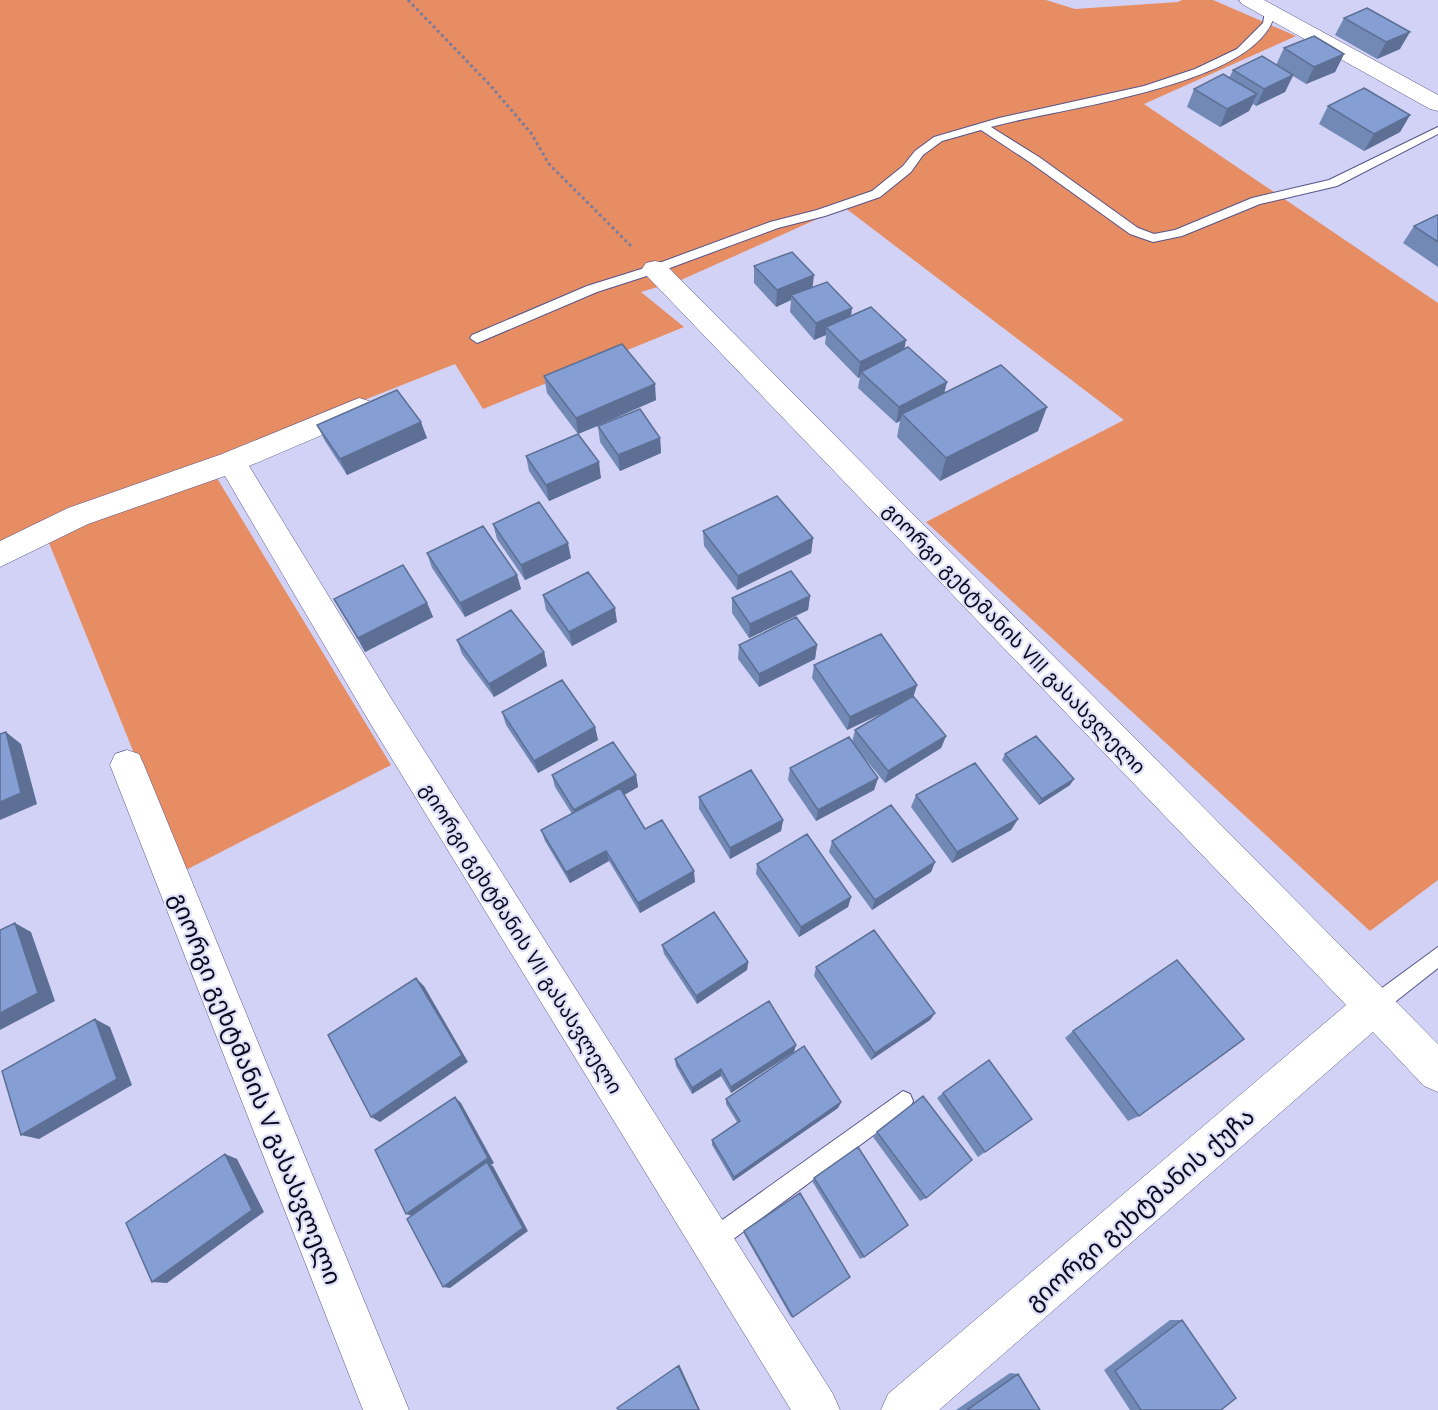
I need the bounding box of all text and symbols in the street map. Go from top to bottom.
street label: გიორგი გეხტმანის VIII გასასვლელი [878,496,1152,780]
street label: გიორგი გეხტმანის VII გასასვლელი [415,777,629,1099]
street label: გიორგი გეხტმანის V გასასვლელი [163,887,351,1289]
street label: გიორგი გეხტმანის ქუჩა [1017,1099,1261,1317]

